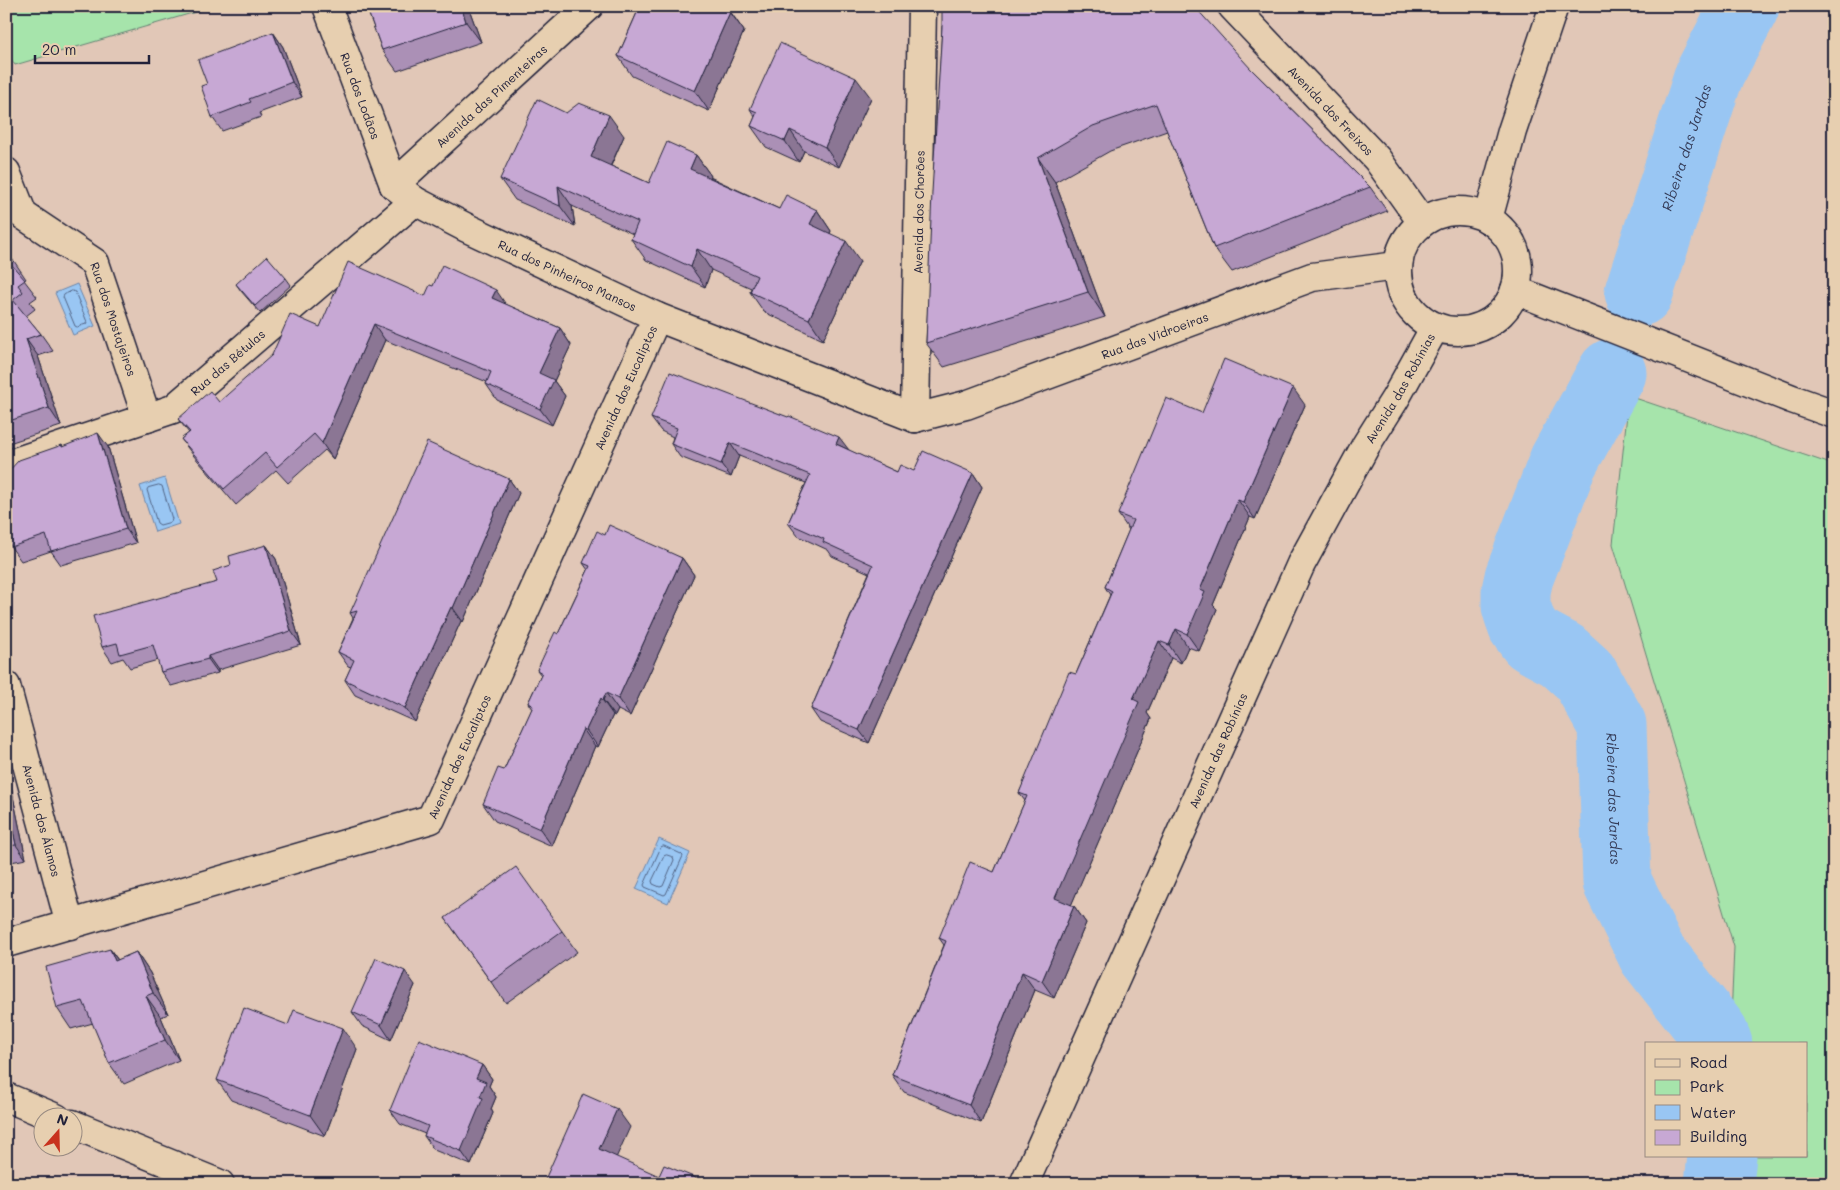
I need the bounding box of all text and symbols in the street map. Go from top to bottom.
scale bar [35,32,149,64]
text: 20 m [42,39,76,59]
street label: Avenida das Pimenteiras [432,41,550,151]
street label: Rua dos Lodãos [337,50,384,142]
street label: Avenida dos Freixos [1285,62,1377,159]
water label: Ribeira das Jardas [1656,81,1715,213]
street label: Avenida dos Chorões [909,150,928,274]
street label: Rua dos Pinheiros Mansos [496,236,639,314]
street label: Rua dos Mostajeiros [87,260,140,378]
street label: Rua das Vidroeiras [1099,308,1211,362]
street label: Avenida dos Eucaliptos [590,322,660,452]
street label: Rua das Bétulas [187,326,268,399]
street label: Avenida das Robínias [1361,330,1438,446]
street label: Avenida das Robínias [1185,690,1251,811]
street label: Avenida dos Eucaliptos [424,692,494,822]
water label: Ribeira das Jardas [1603,732,1626,865]
street label: Avenida dos Álamos [19,762,65,879]
legend [1645,1042,1808,1158]
text: Road [1690,1052,1727,1072]
text: Park [1690,1076,1724,1096]
text: Water [1690,1102,1736,1122]
north arrow [32,1108,82,1158]
text: N [54,1109,71,1130]
text: Building [1690,1126,1747,1146]

